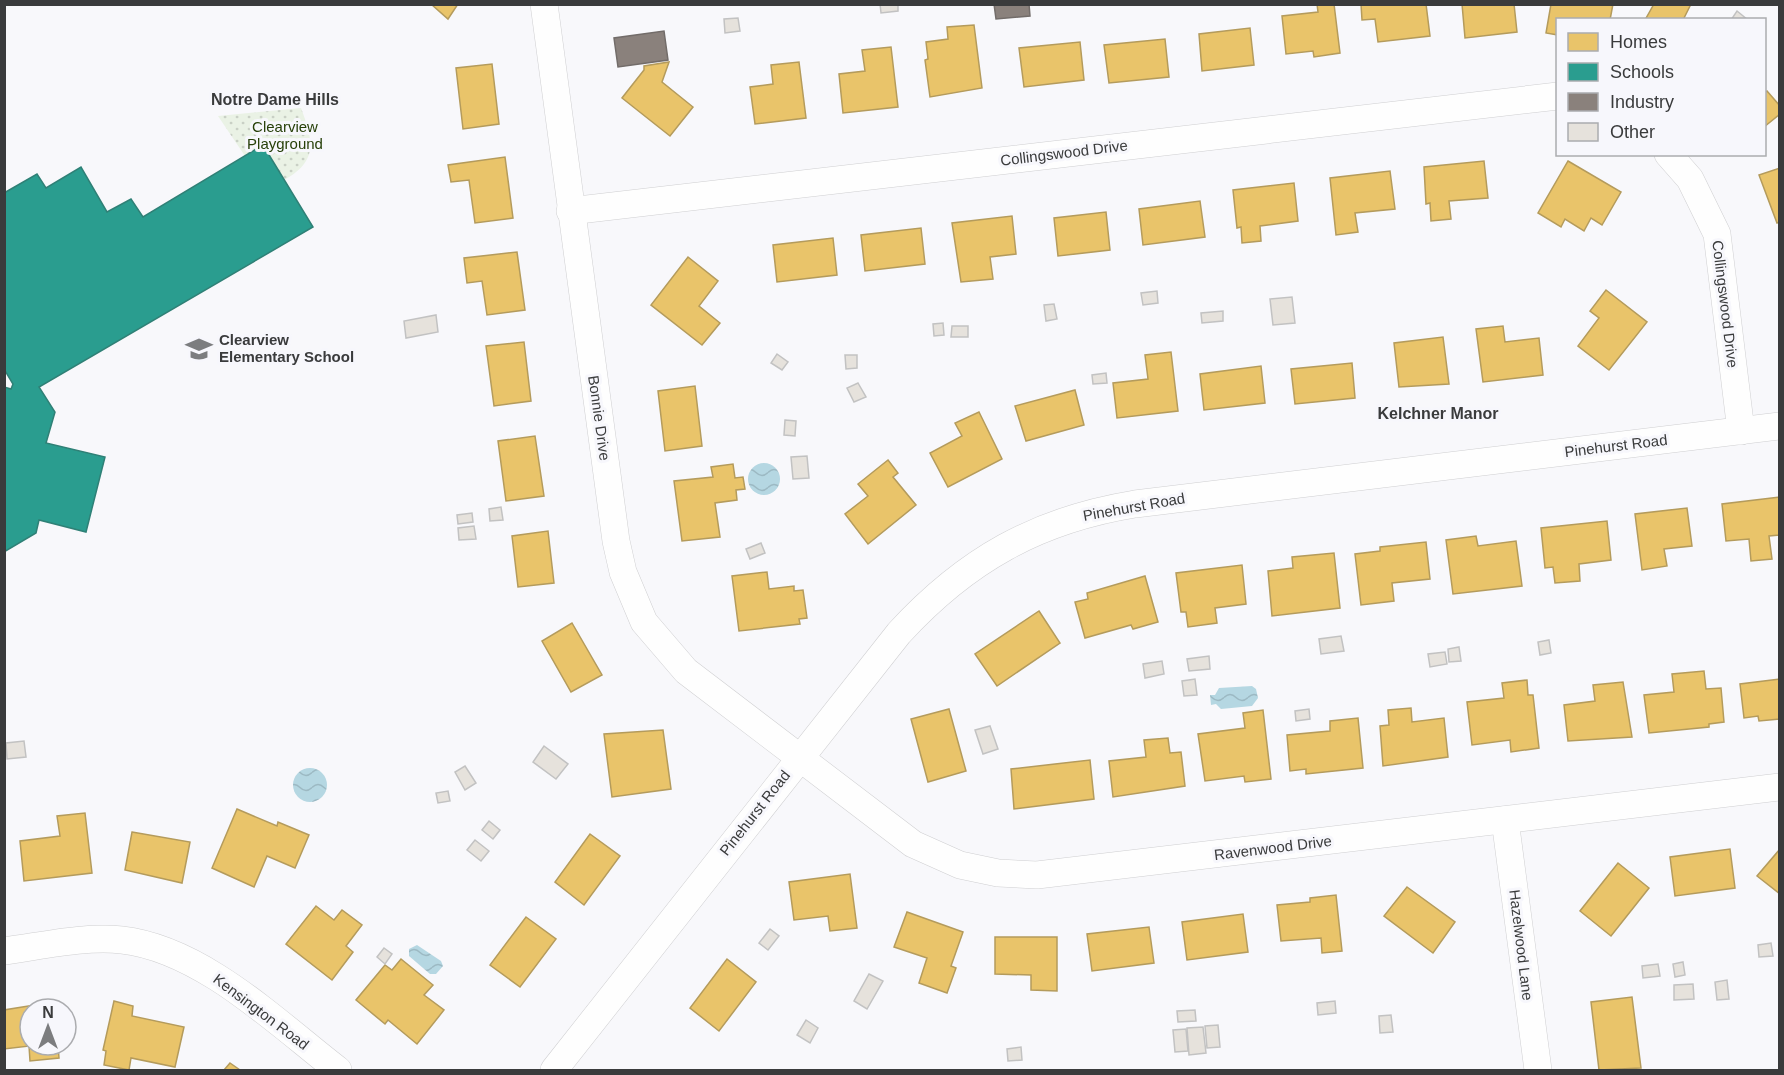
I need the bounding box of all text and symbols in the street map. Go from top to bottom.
legend [1556,18,1766,156]
text: Homes [1610,32,1667,52]
text: Schools [1610,62,1674,82]
district label: Notre Dame Hills [211,91,339,108]
text: Industry [1610,92,1674,112]
park label: Clearview Playground [247,118,323,152]
text: Other [1610,122,1655,142]
street label: Collingswood Drive [999,136,1129,169]
street label: Collingswood Drive [1709,239,1742,369]
place label: Clearview Elementary School [219,331,354,365]
school or university icon: Clearview Elementary School [184,334,214,364]
street label: Bonnie Drive [585,374,614,462]
district label: Kelchner Manor [1378,405,1498,422]
street label: Pinehurst Road [1564,431,1668,460]
street label: Pinehurst Road [1082,489,1186,524]
street label: Pinehurst Road [716,767,793,859]
street label: Ravenwood Drive [1213,832,1333,863]
street label: Hazelwood Lane [1506,888,1537,1001]
street label: Kensington Road [210,970,312,1053]
north arrow [18,997,78,1057]
text: N [42,1004,54,1021]

